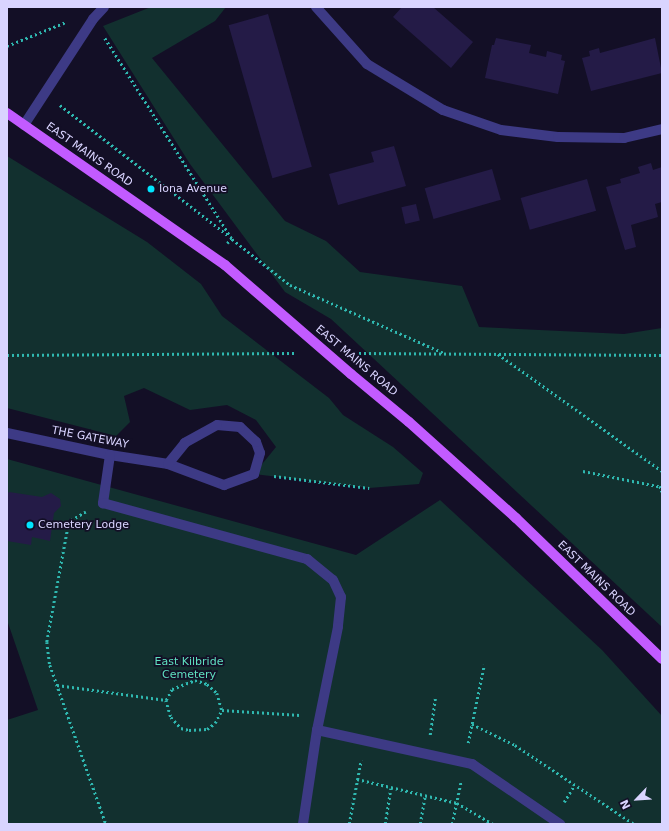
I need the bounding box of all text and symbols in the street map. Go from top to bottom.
street label: EAST MAINS ROAD [43,120,135,190]
place label: Iona Avenue [159,182,227,196]
marker: Iona Avenue [146,184,156,194]
street label: EAST MAINS ROAD [312,323,400,399]
street label: THE GATEWAY [50,424,130,452]
place label: Cemetery Lodge [38,518,129,532]
marker: Cemetery Lodge [25,520,35,530]
street label: EAST MAINS ROAD [554,539,638,619]
park label: East Kilbride Cemetery [155,656,223,682]
north arrow [617,779,657,819]
text: N [618,797,634,811]

